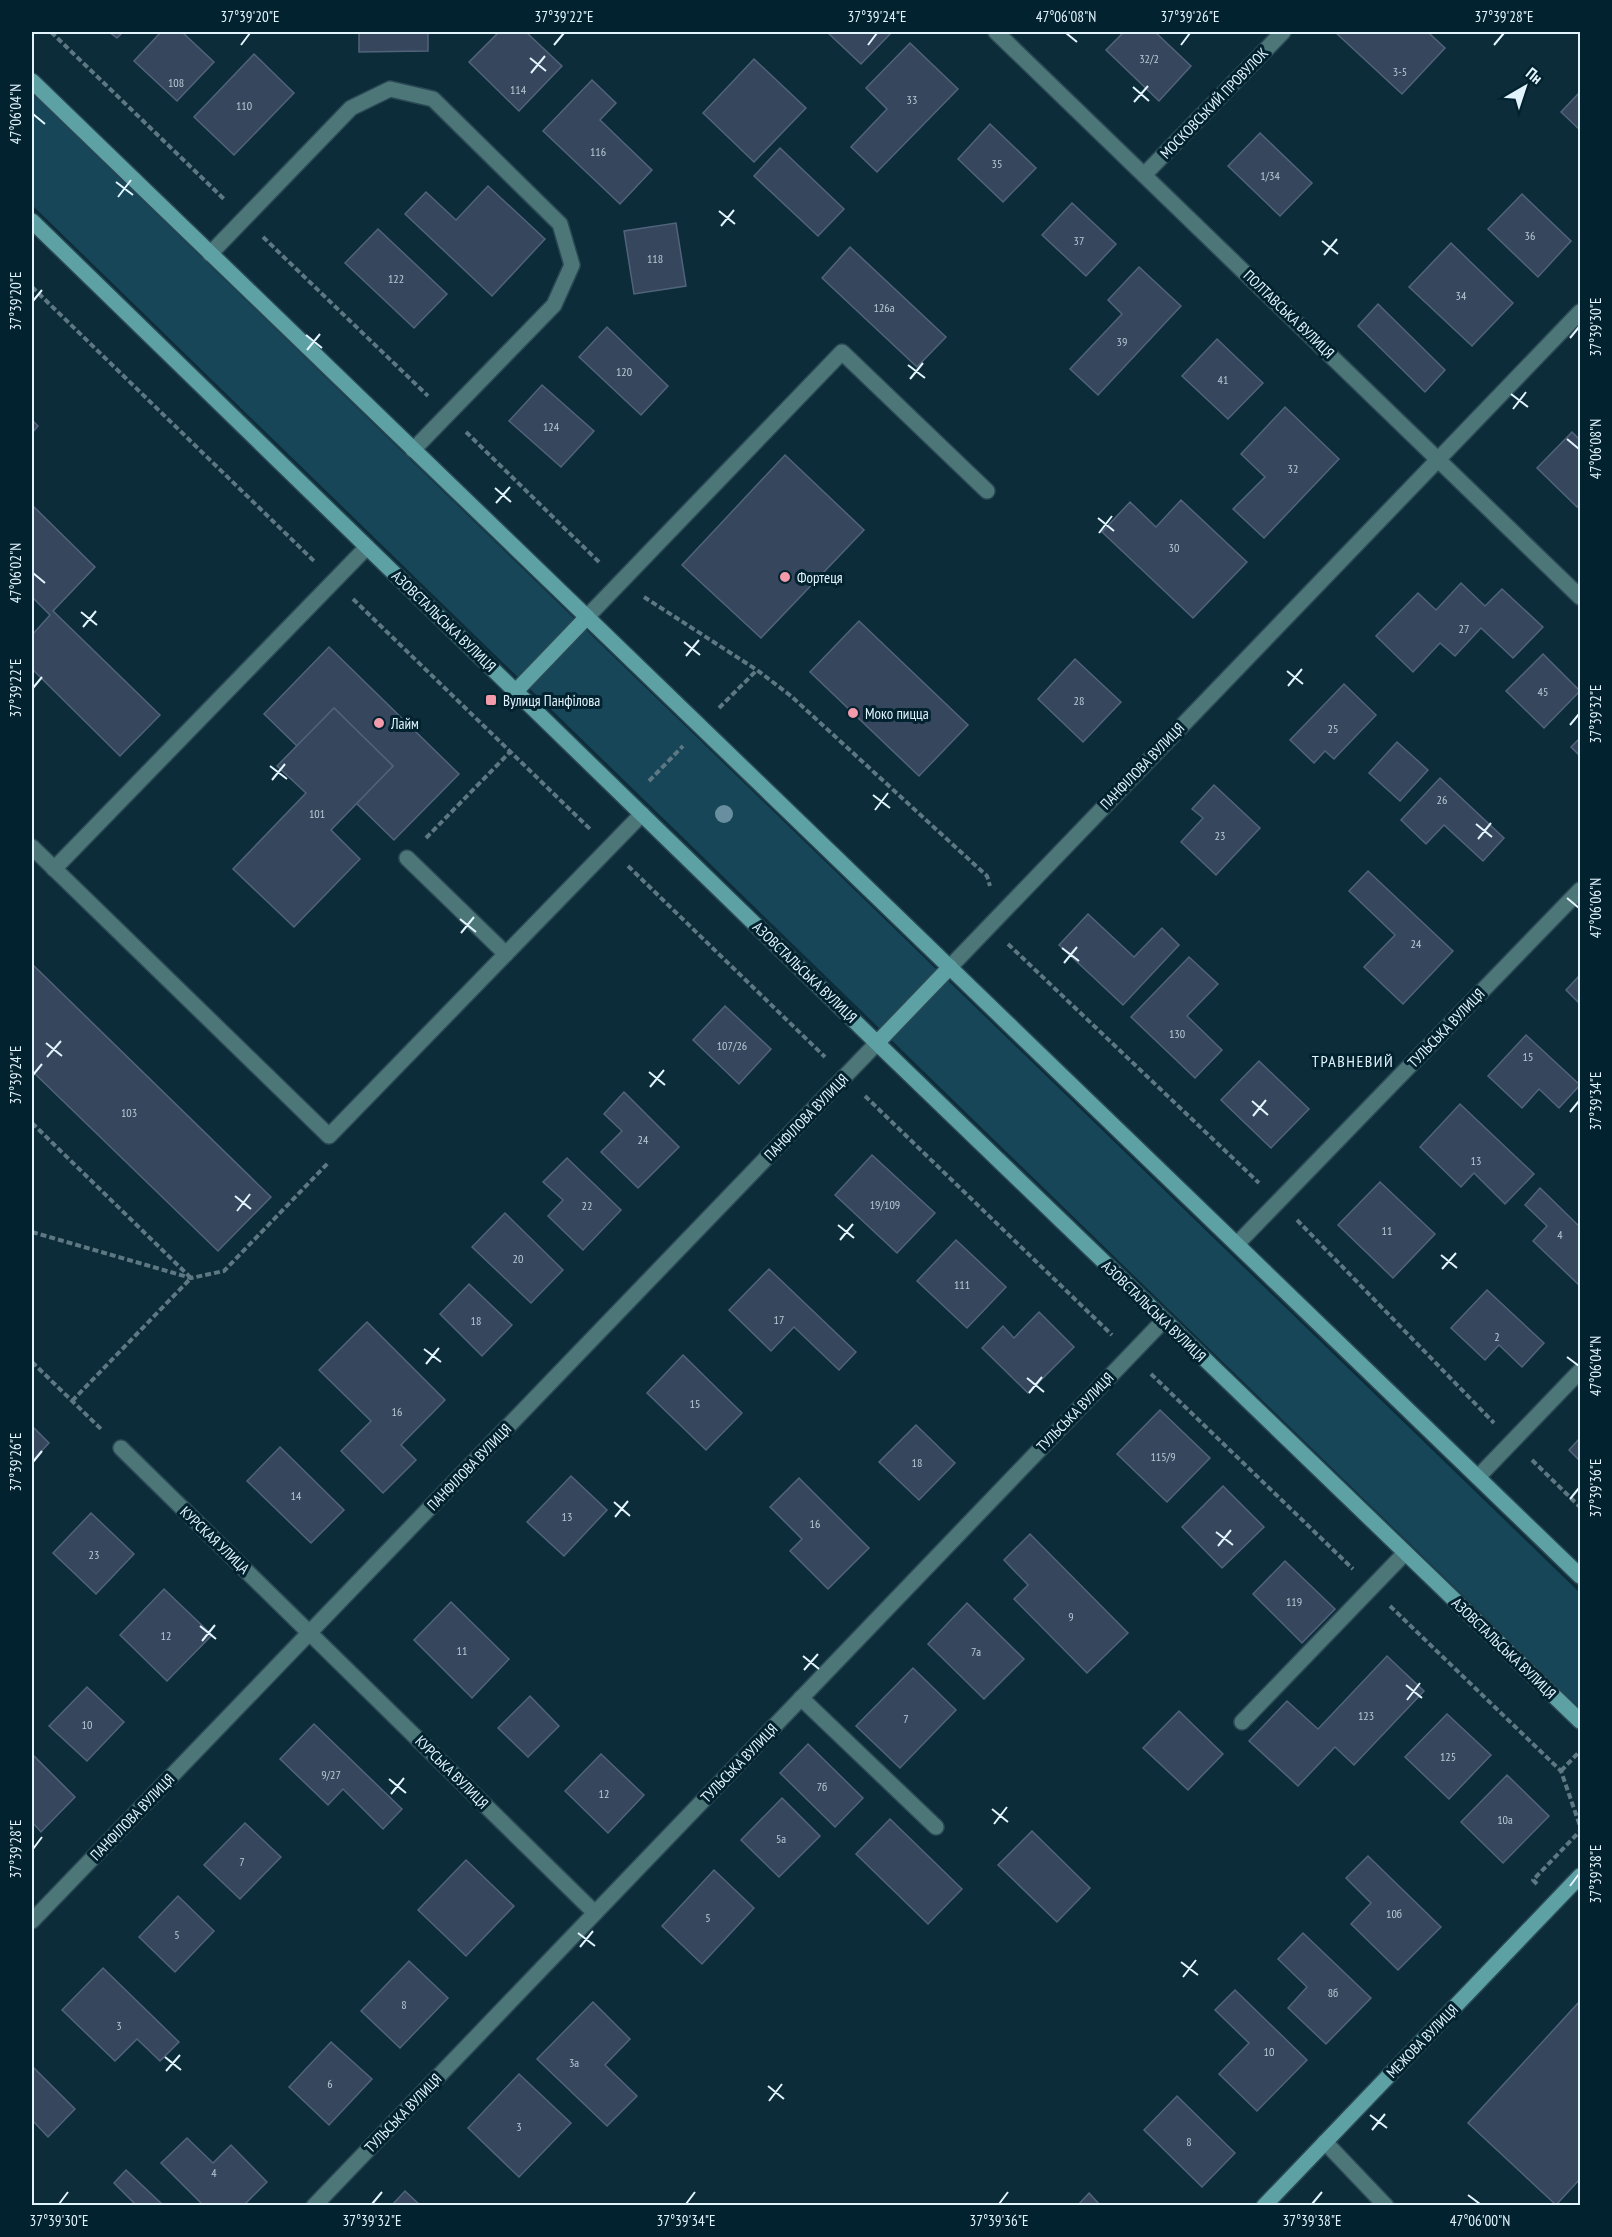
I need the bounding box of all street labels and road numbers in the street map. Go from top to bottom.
street label: МОСКОВСЬКИЙ ПРОВУЛОК [1156,43,1272,163]
street label: ПОЛТАВСЬКА ВУЛИЦЯ [1240,266,1338,362]
street label: АЗОВСТАЛЬСЬКА ВУЛИЦЯ [388,566,500,676]
street label: ПАНФІЛОВА ВУЛИЦЯ [1096,719,1188,813]
street label: АЗОВСТАЛЬСЬКА ВУЛИЦЯ [749,917,861,1027]
street label: ТУЛЬСЬКА ВУЛИЦЯ [1403,984,1489,1072]
street label: ПАНФІЛОВА ВУЛИЦЯ [760,1070,852,1164]
street label: АЗОВСТАЛЬСЬКА ВУЛИЦЯ [1098,1256,1210,1366]
street label: ТУЛЬСЬКА ВУЛИЦЯ [1032,1368,1118,1456]
street label: ПАНФІЛОВА ВУЛИЦЯ [423,1420,515,1514]
street label: КУРСКАЯ УЛИЦА [176,1502,254,1578]
street label: АЗОВСТАЛЬСЬКА ВУЛИЦЯ [1448,1593,1560,1703]
street label: ТУЛЬСЬКА ВУЛИЦЯ [696,1719,782,1807]
street label: КУРСЬКА ВУЛИЦЯ [411,1731,493,1813]
street label: ПАНФІЛОВА ВУЛИЦЯ [86,1770,178,1864]
street label: МЕЖОВА ВУЛИЦЯ [1382,2000,1462,2082]
street label: ТУЛЬСЬКА ВУЛИЦЯ [360,2069,446,2157]

